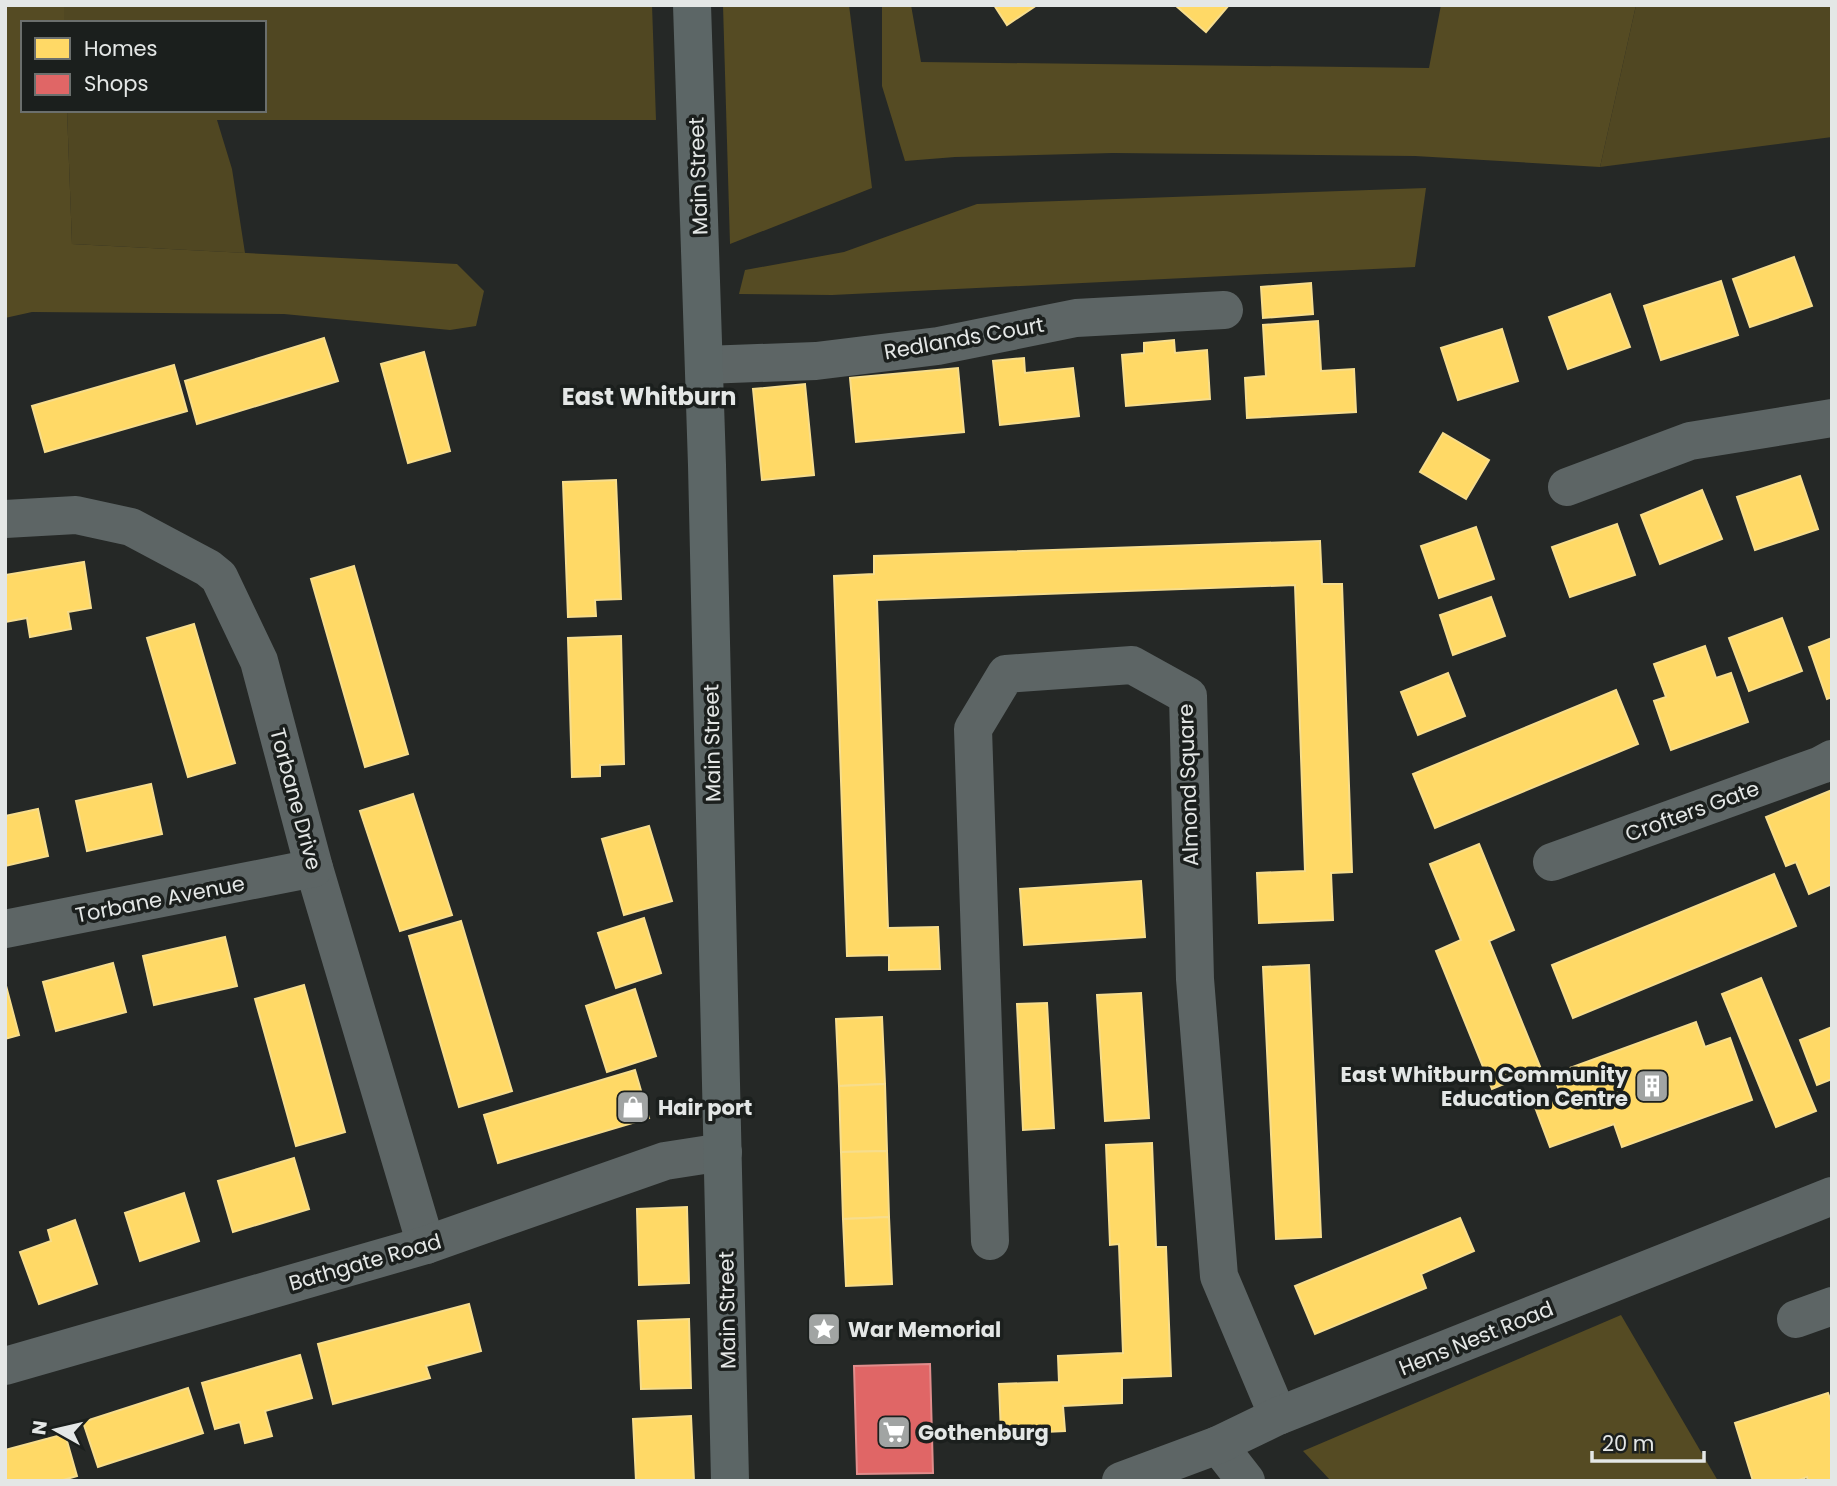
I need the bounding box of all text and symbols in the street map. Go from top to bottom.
legend [21,21,266,112]
text: Homes [84,34,158,63]
text: Shops [84,69,148,98]
street label: Main Street [681,117,715,235]
street label: Redlands Court [882,310,1046,366]
district label: East Whitburn [562,380,736,413]
street label: Main Street [696,684,728,802]
street label: Almond Square [1171,703,1205,867]
street label: Torbane Drive [263,725,329,873]
street label: Crofters Gate [1621,773,1763,849]
street label: Torbane Avenue [73,868,247,930]
place label: East Whitburn Community Education Centre [1341,1060,1629,1113]
building icon: East Whitburn Community Education Centre [1633,1067,1671,1105]
shop icon: Hair port [614,1088,652,1126]
place label: Hair port [658,1093,752,1122]
street label: Bathgate Road [285,1226,445,1298]
street label: Main Street [711,1251,743,1369]
street label: Hens Nest Road [1394,1294,1558,1382]
place icon: War Memorial [805,1310,843,1348]
place label: War Memorial [848,1315,1001,1344]
north arrow [21,1395,91,1465]
supermarket icon: Gothenburg [875,1413,913,1451]
place label: Gothenburg [918,1418,1049,1447]
text: N [25,1419,54,1437]
scale bar [1592,1420,1704,1464]
text: 20 m [1602,1429,1655,1458]

